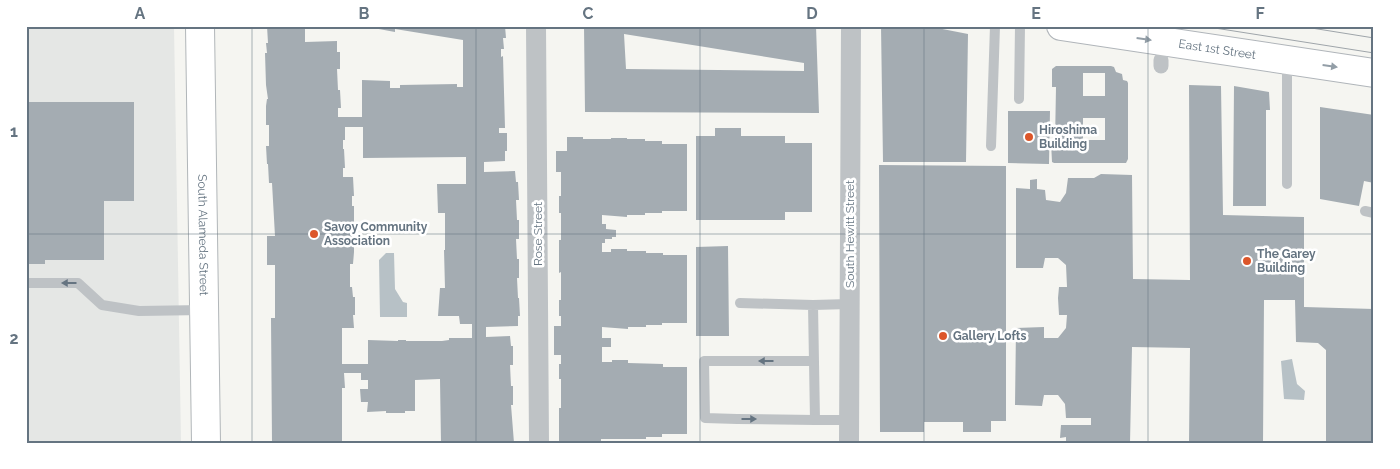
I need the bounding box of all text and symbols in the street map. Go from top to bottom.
text: A [135,4,146,23]
text: B [359,4,370,23]
text: C [583,4,594,23]
text: D [806,4,818,23]
text: E [1031,4,1041,23]
text: F [1255,4,1265,23]
one-way arrow [1136,35,1152,43]
street label: East 1st Street [1178,37,1257,62]
one-way arrow [1323,63,1339,71]
text: 1 [10,122,18,141]
place label: Hiroshima Building [1039,123,1097,151]
marker: Hiroshima Building [1023,131,1035,143]
street label: South Alameda Street [195,174,211,296]
street label: South Hewitt Street [843,180,857,288]
street label: Rose Street [531,202,545,266]
place label: Savoy Community Association [324,220,428,248]
marker: Savoy Community Association [308,228,320,240]
place label: The Garey Building [1257,247,1316,275]
marker: The Garey Building [1241,255,1253,267]
one-way arrow [60,279,76,287]
text: 2 [9,329,19,348]
place label: Gallery Lofts [953,329,1026,343]
marker: Gallery Lofts [937,330,949,342]
one-way arrow [757,357,773,365]
one-way arrow [741,415,757,423]

